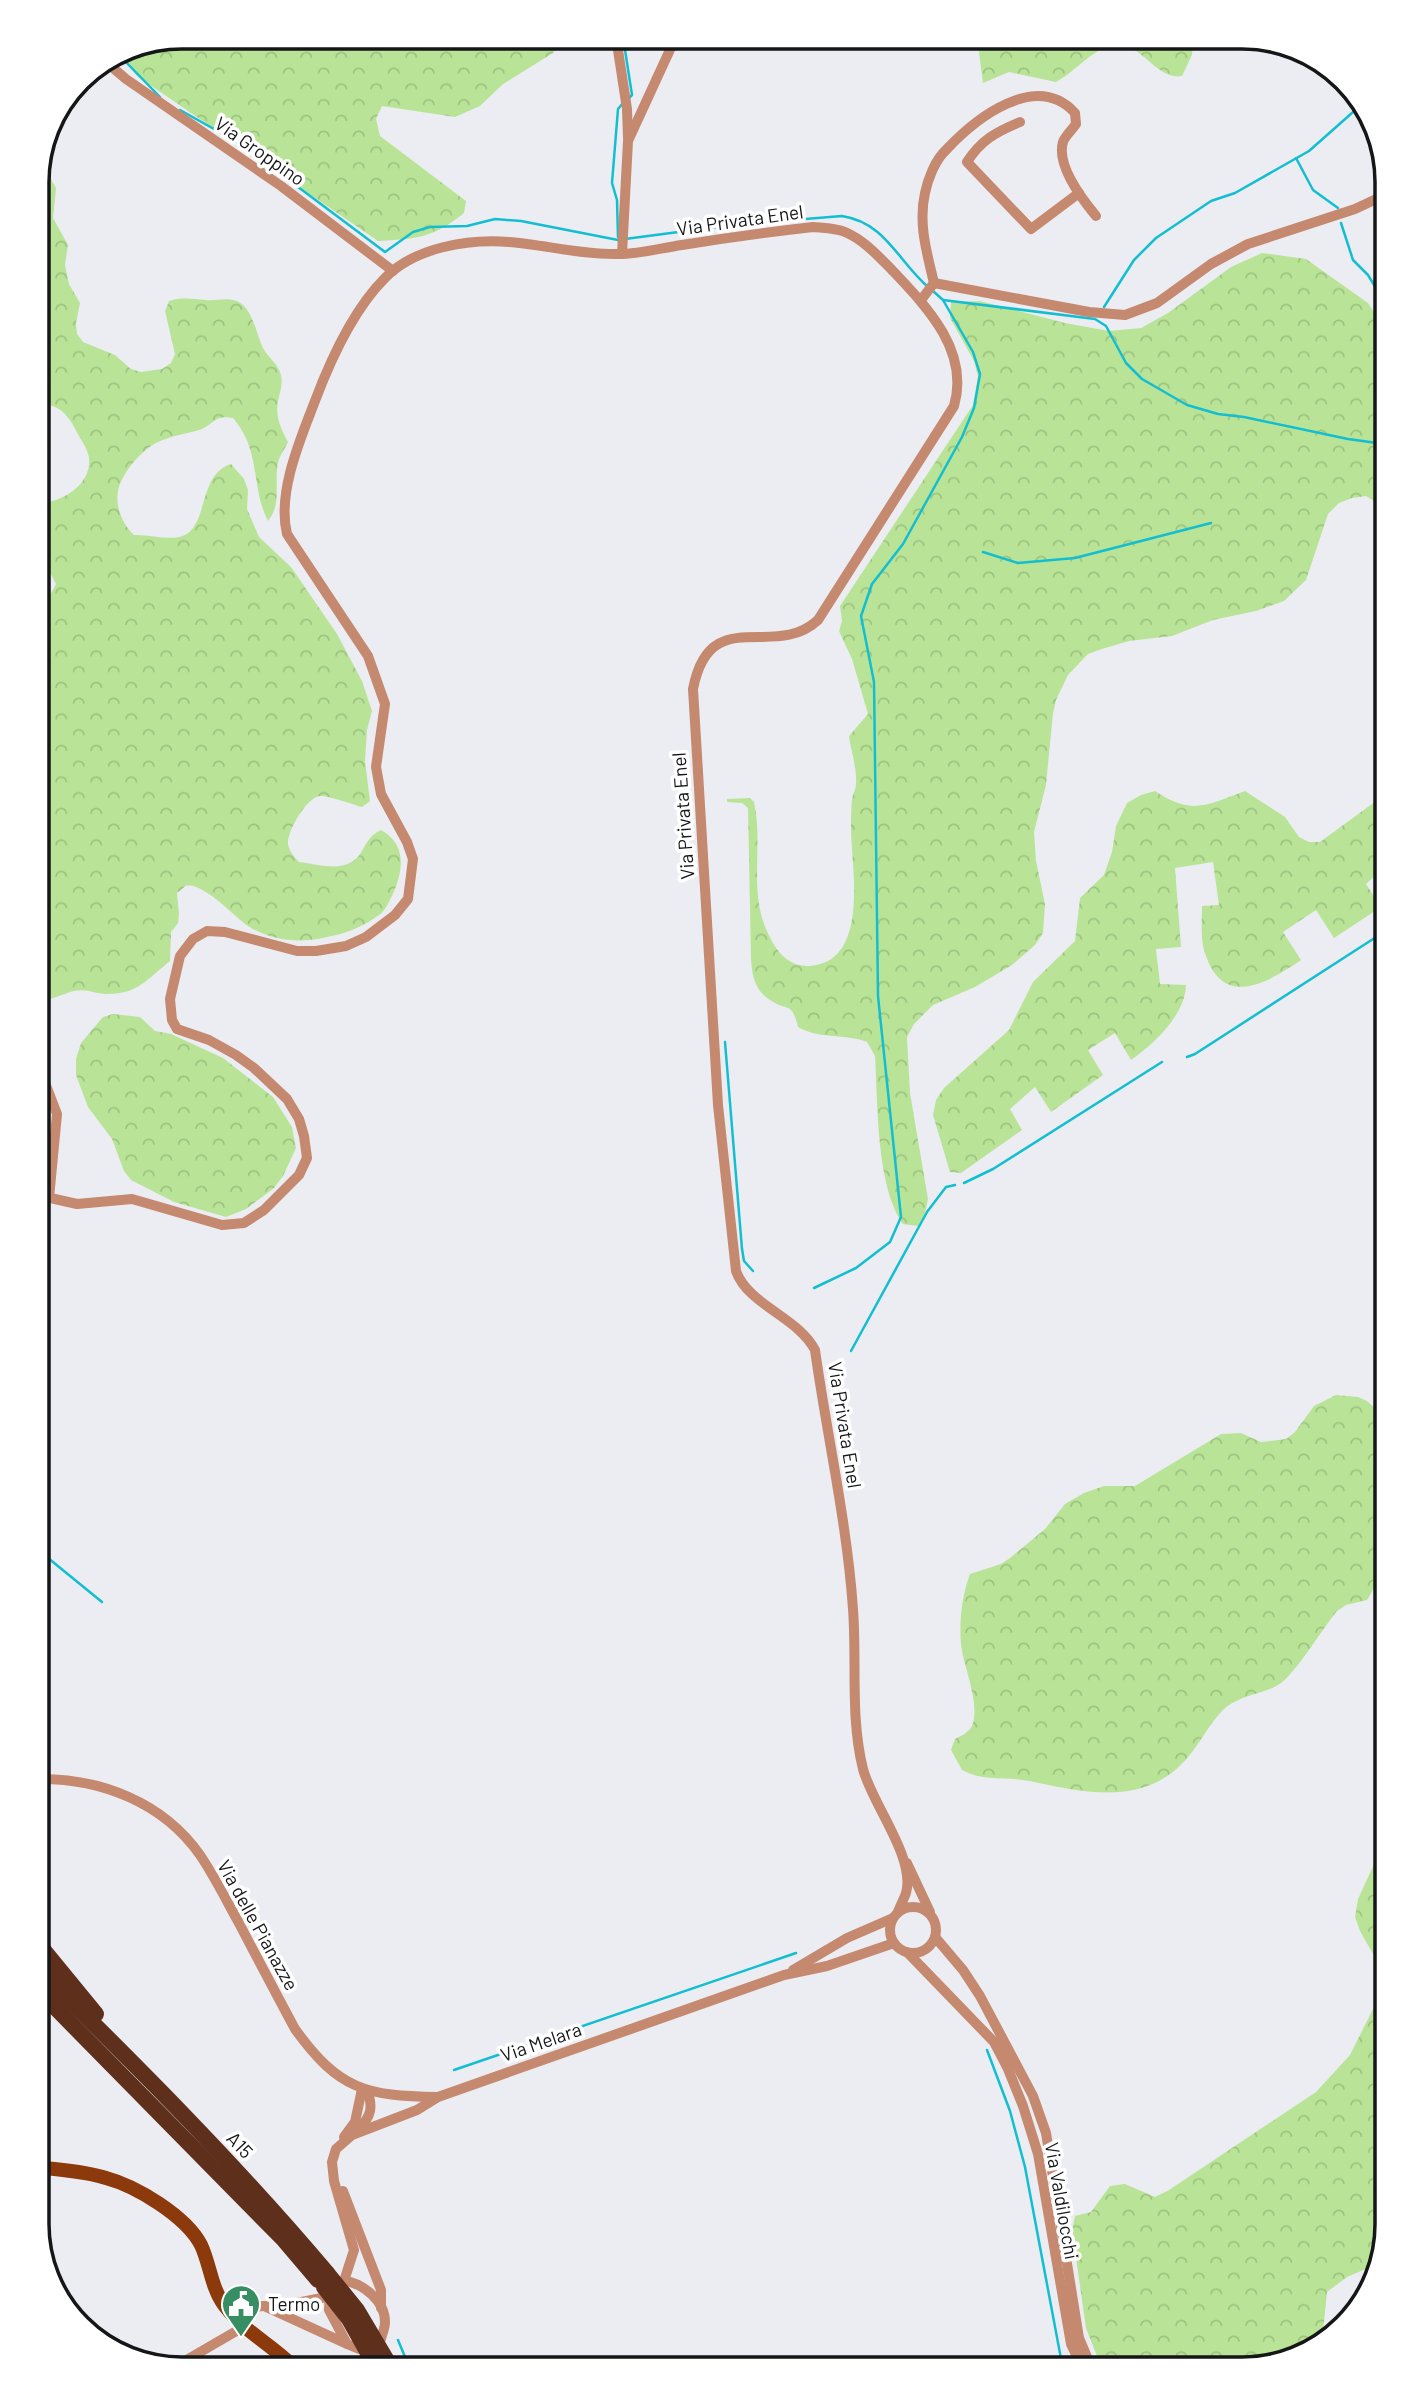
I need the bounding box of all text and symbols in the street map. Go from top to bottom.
street label: Via Groppino [211,111,310,190]
street label: Via Privata Enel [675,199,805,240]
street label: Via Privata Enel [667,752,698,880]
street label: Via Privata Enel [824,1360,867,1490]
street label: Via delle Pianazze [213,1856,304,1994]
street label: Via Melara [497,2017,584,2066]
street label: A15 [222,2127,258,2163]
street label: Via Valdilocchi [1041,2140,1084,2261]
public building icon: Termo [220,2283,262,2338]
place label: Termo [268,2292,320,2315]

